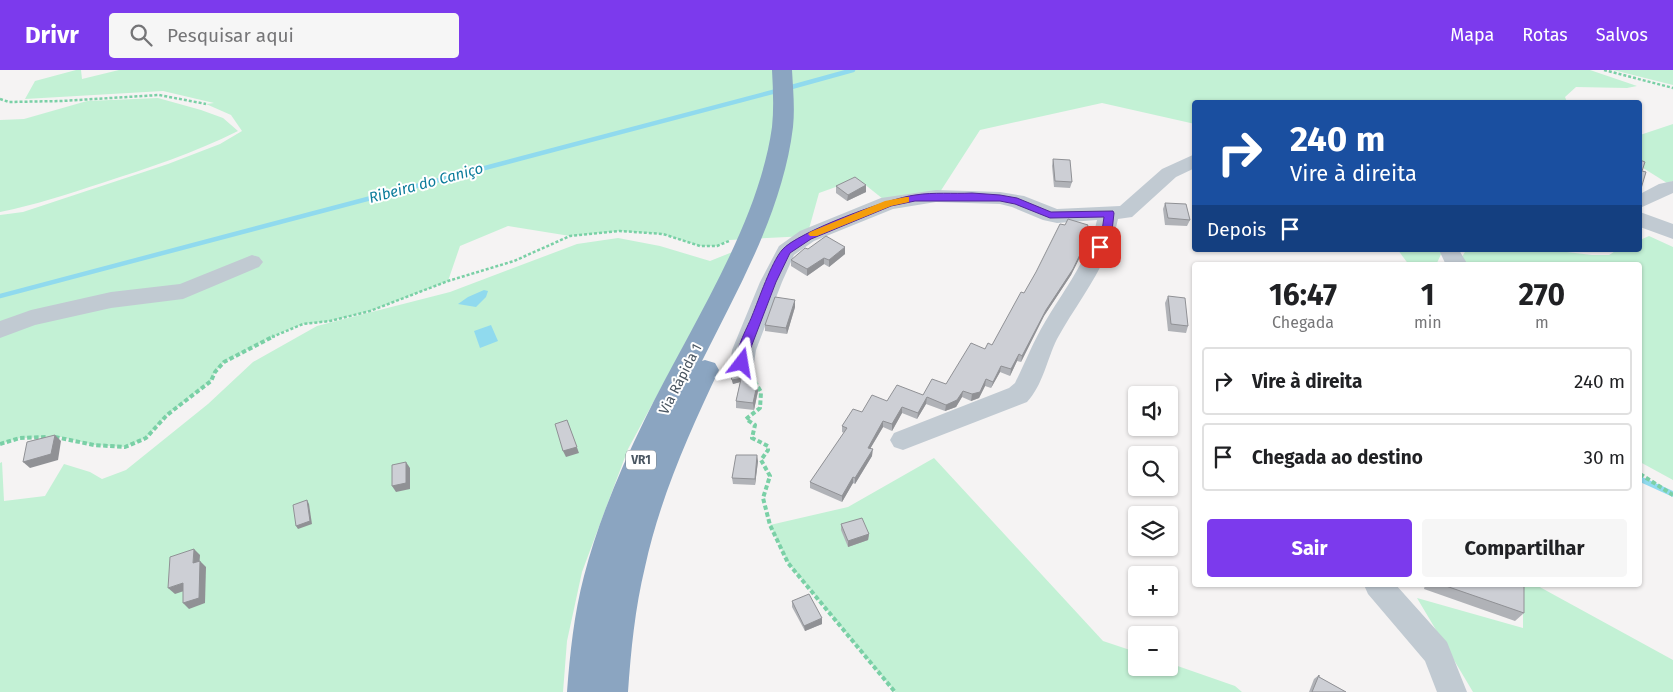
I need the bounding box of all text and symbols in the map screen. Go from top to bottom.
search box [109,13,459,58]
text: Drivr [25,21,79,49]
icon: search [127,21,155,49]
text: Pesquisar aqui [167,24,294,47]
text: Mapa [1450,24,1494,46]
text: Rotas [1522,24,1568,46]
text: Salvos [1596,24,1648,46]
text: 240 m [1290,118,1385,160]
icon: right [1207,120,1272,185]
water label: Ribeira do Caniço [367,159,485,207]
text: Vire à direita [1290,160,1417,187]
icon: arrive [1276,215,1304,243]
text: Depois [1207,218,1266,241]
pin [1079,226,1121,268]
icon: arrive [1086,233,1114,261]
text: 16:47 [1269,277,1337,313]
text: 1 [1421,277,1435,313]
text: 270 [1519,277,1565,313]
text: Chegada [1272,313,1334,332]
text: min [1414,313,1442,332]
text: m [1535,313,1549,332]
position arrow [715,336,767,388]
street label: Via Rápida 1 [655,341,706,417]
icon: right [1209,367,1237,395]
text: Vire à direita [1252,370,1362,393]
text: 240 m [1574,370,1625,393]
map controls [1128,386,1178,676]
button: sound [1128,386,1178,436]
icon: arrive [1209,443,1237,471]
button: search [1128,446,1178,496]
text: Chegada ao destino [1252,446,1423,469]
text: 30 m [1584,446,1625,469]
road number: VR1 [626,450,656,470]
button: layers [1128,506,1178,556]
button: Sair [1207,519,1412,577]
button: Compartilhar [1422,519,1627,577]
button: + [1128,566,1178,616]
button: − [1128,626,1178,676]

